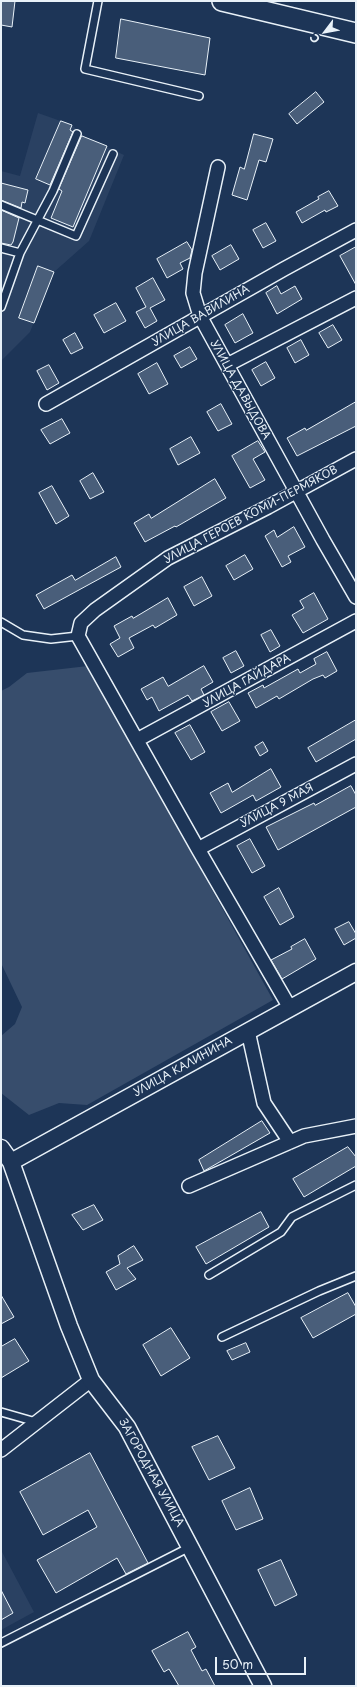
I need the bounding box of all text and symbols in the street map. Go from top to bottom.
north arrow [305,12,345,52]
text: С [305,31,324,47]
street label: УЛИЦА ВАВИЛИНА [150,283,252,349]
street label: УЛИЦА ДАВЫДОВА [207,338,273,442]
street label: УЛИЦА ГЕРОЕВ КОМИ-ПЕРМЯКОВ [162,463,340,567]
street label: УЛИЦА ГАЙДАРА [201,651,293,711]
street label: УЛИЦА 9 МАЯ [238,781,316,831]
street label: УЛИЦА КАЛИНИНА [131,1034,235,1100]
street label: ЗАГОРОДНАЯ УЛИЦА [116,1417,186,1529]
scale bar [217,1649,308,1675]
text: 50 m [222,1655,253,1673]

